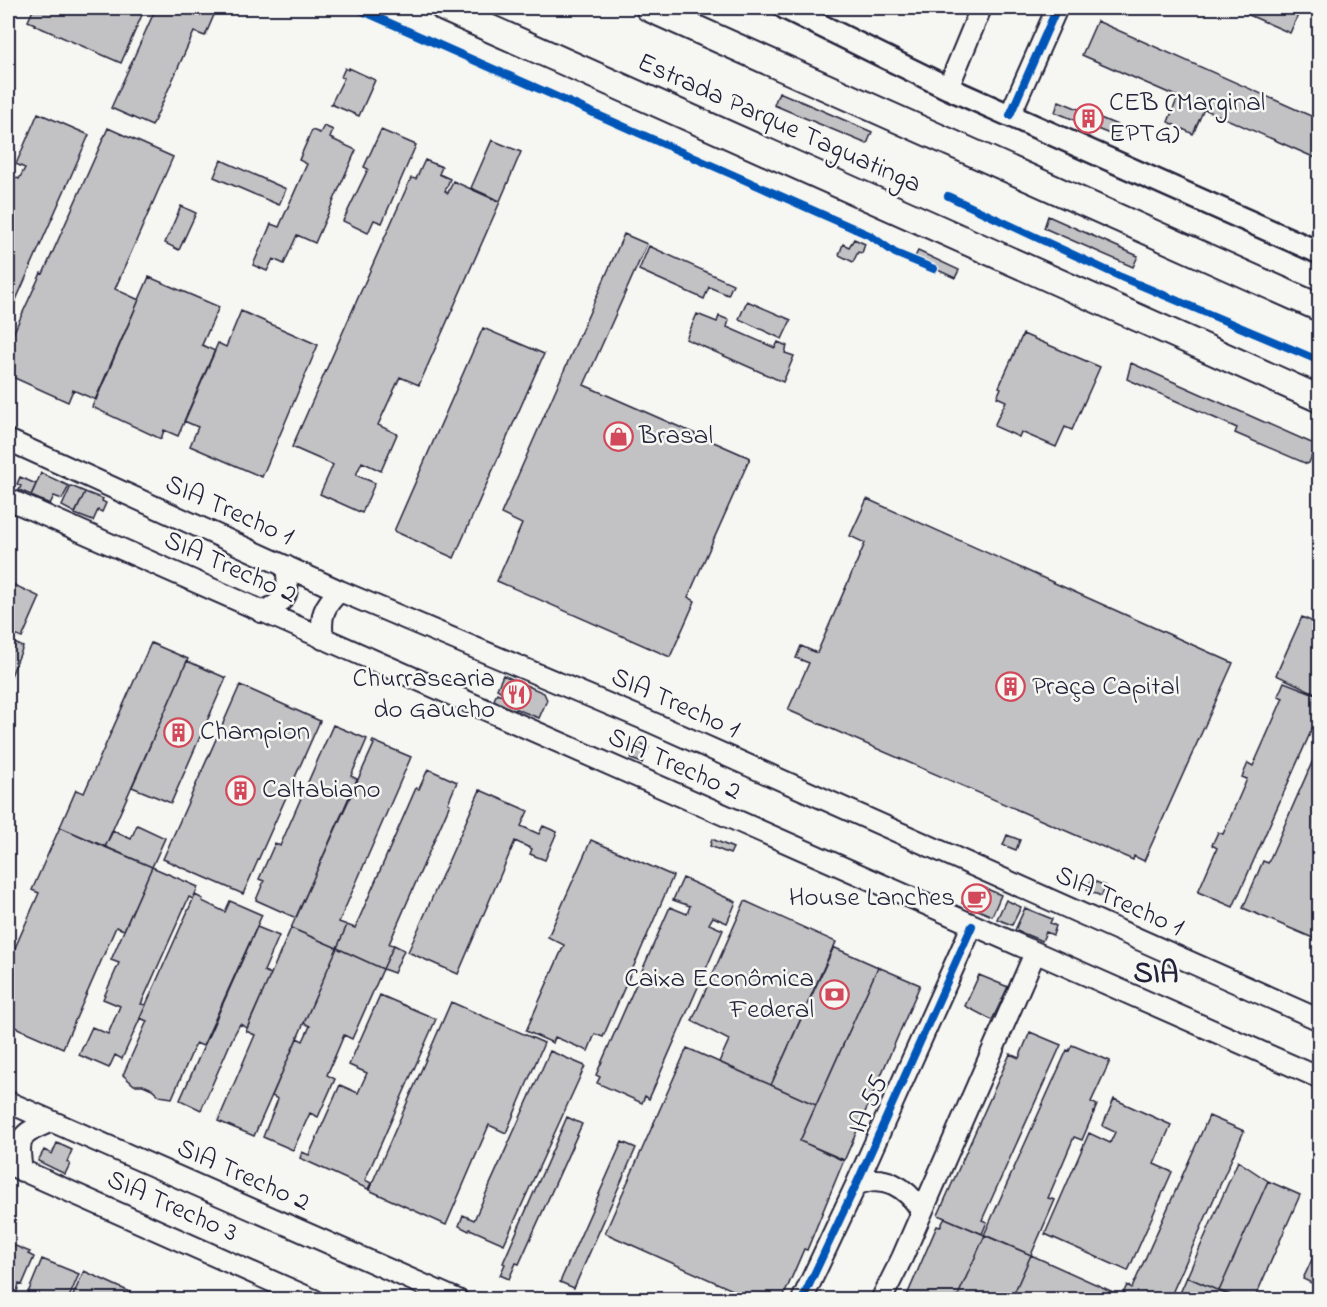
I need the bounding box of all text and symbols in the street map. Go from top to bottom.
street label: Estrada Parque Taguatinga [631,44,927,204]
place label: CEB (Marginal EPTG) [1109,84,1265,154]
building icon: CEB (Marginal EPTG) [1072,103,1104,135]
place label: Brasal [638,417,713,456]
shop icon: Brasal [602,420,634,452]
street label: SIA Trecho 1 [158,465,300,557]
street label: SIA Trecho 2 [157,521,303,615]
street label: SIA Trecho 1 [604,658,746,750]
place label: Churrascaria do Gaucho [353,660,495,730]
place label: Praça Capital [1032,668,1179,707]
building icon: Praça Capital [995,671,1027,703]
restaurant icon: Churrascaria do Gaucho [500,679,532,711]
place label: Champion [200,713,310,752]
building icon: Champion [163,716,195,748]
street label: SIA Trecho 2 [601,718,747,812]
place label: Caltabiano [262,771,381,810]
building icon: Caltabiano [225,774,257,806]
street label: SIA Trecho 1 [1048,856,1190,948]
place label: House Lanches [789,879,955,918]
cafe icon: House Lanches [960,882,992,914]
district label: SIA [1134,953,1178,997]
place label: Caixa Econômica Federal [624,960,814,1030]
bank icon: Caixa Econômica Federal [819,979,851,1011]
street label: IA 55 [839,1069,899,1141]
street label: SIA Trecho 2 [170,1129,316,1223]
street label: SIA Trecho 3 [100,1161,244,1253]

